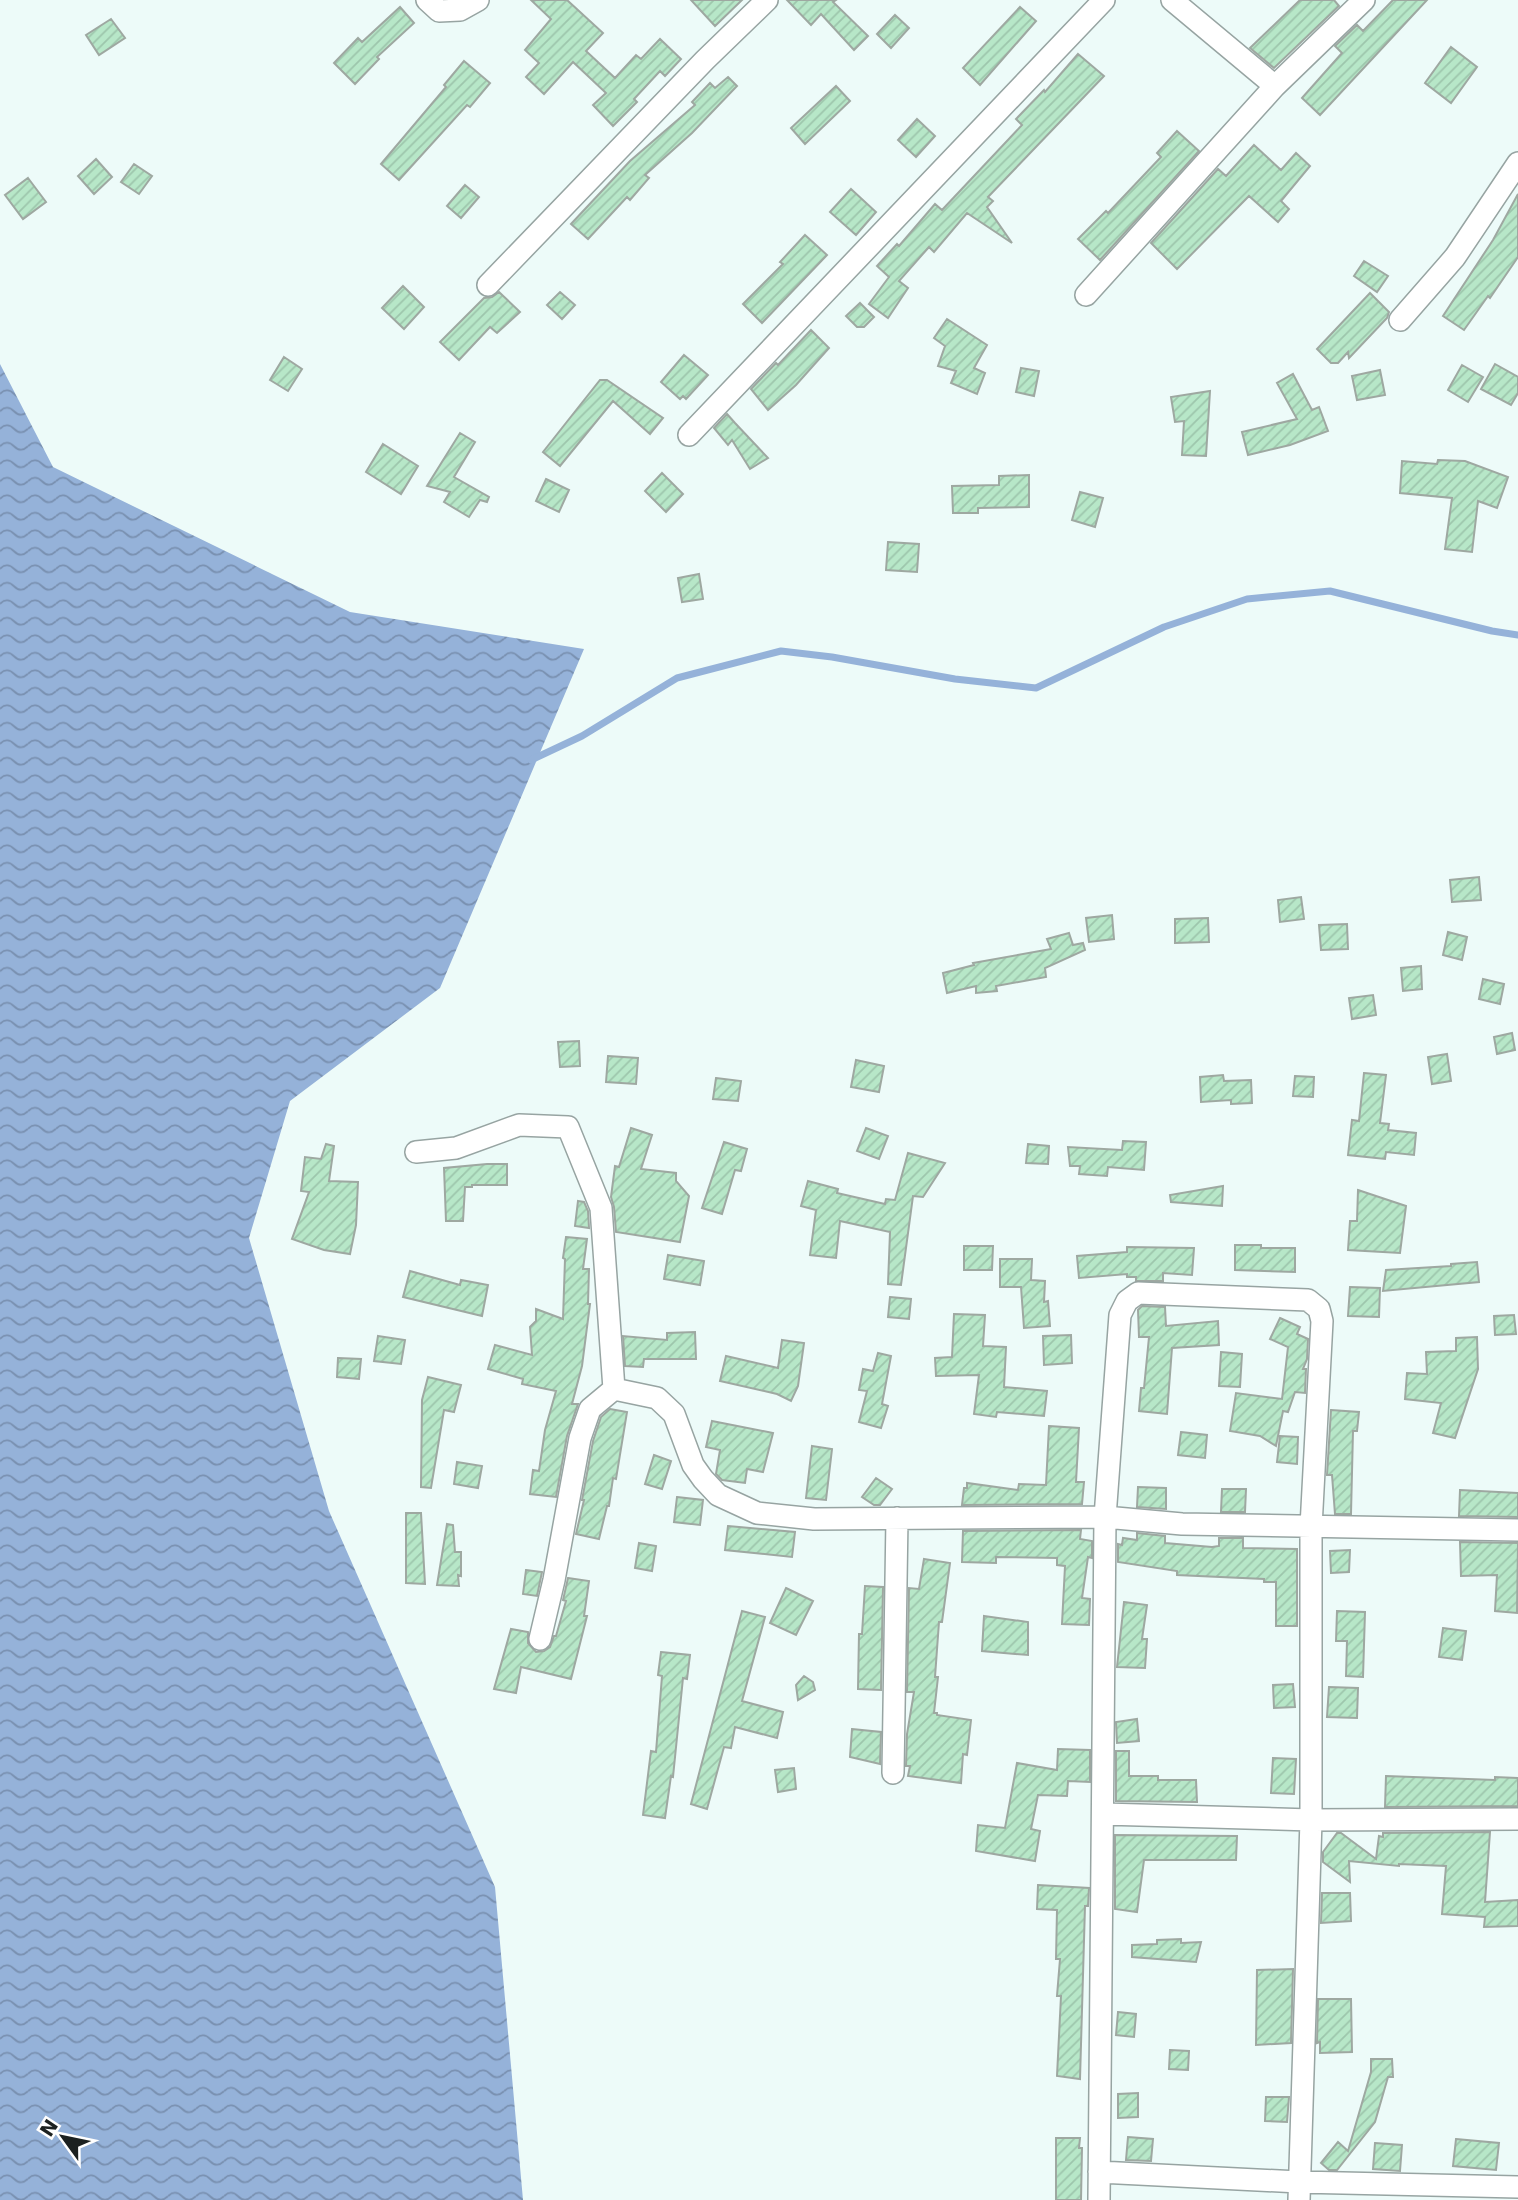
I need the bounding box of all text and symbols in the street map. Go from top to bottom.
north arrow [28,2102,98,2172]
text: N [35,2115,62,2140]

